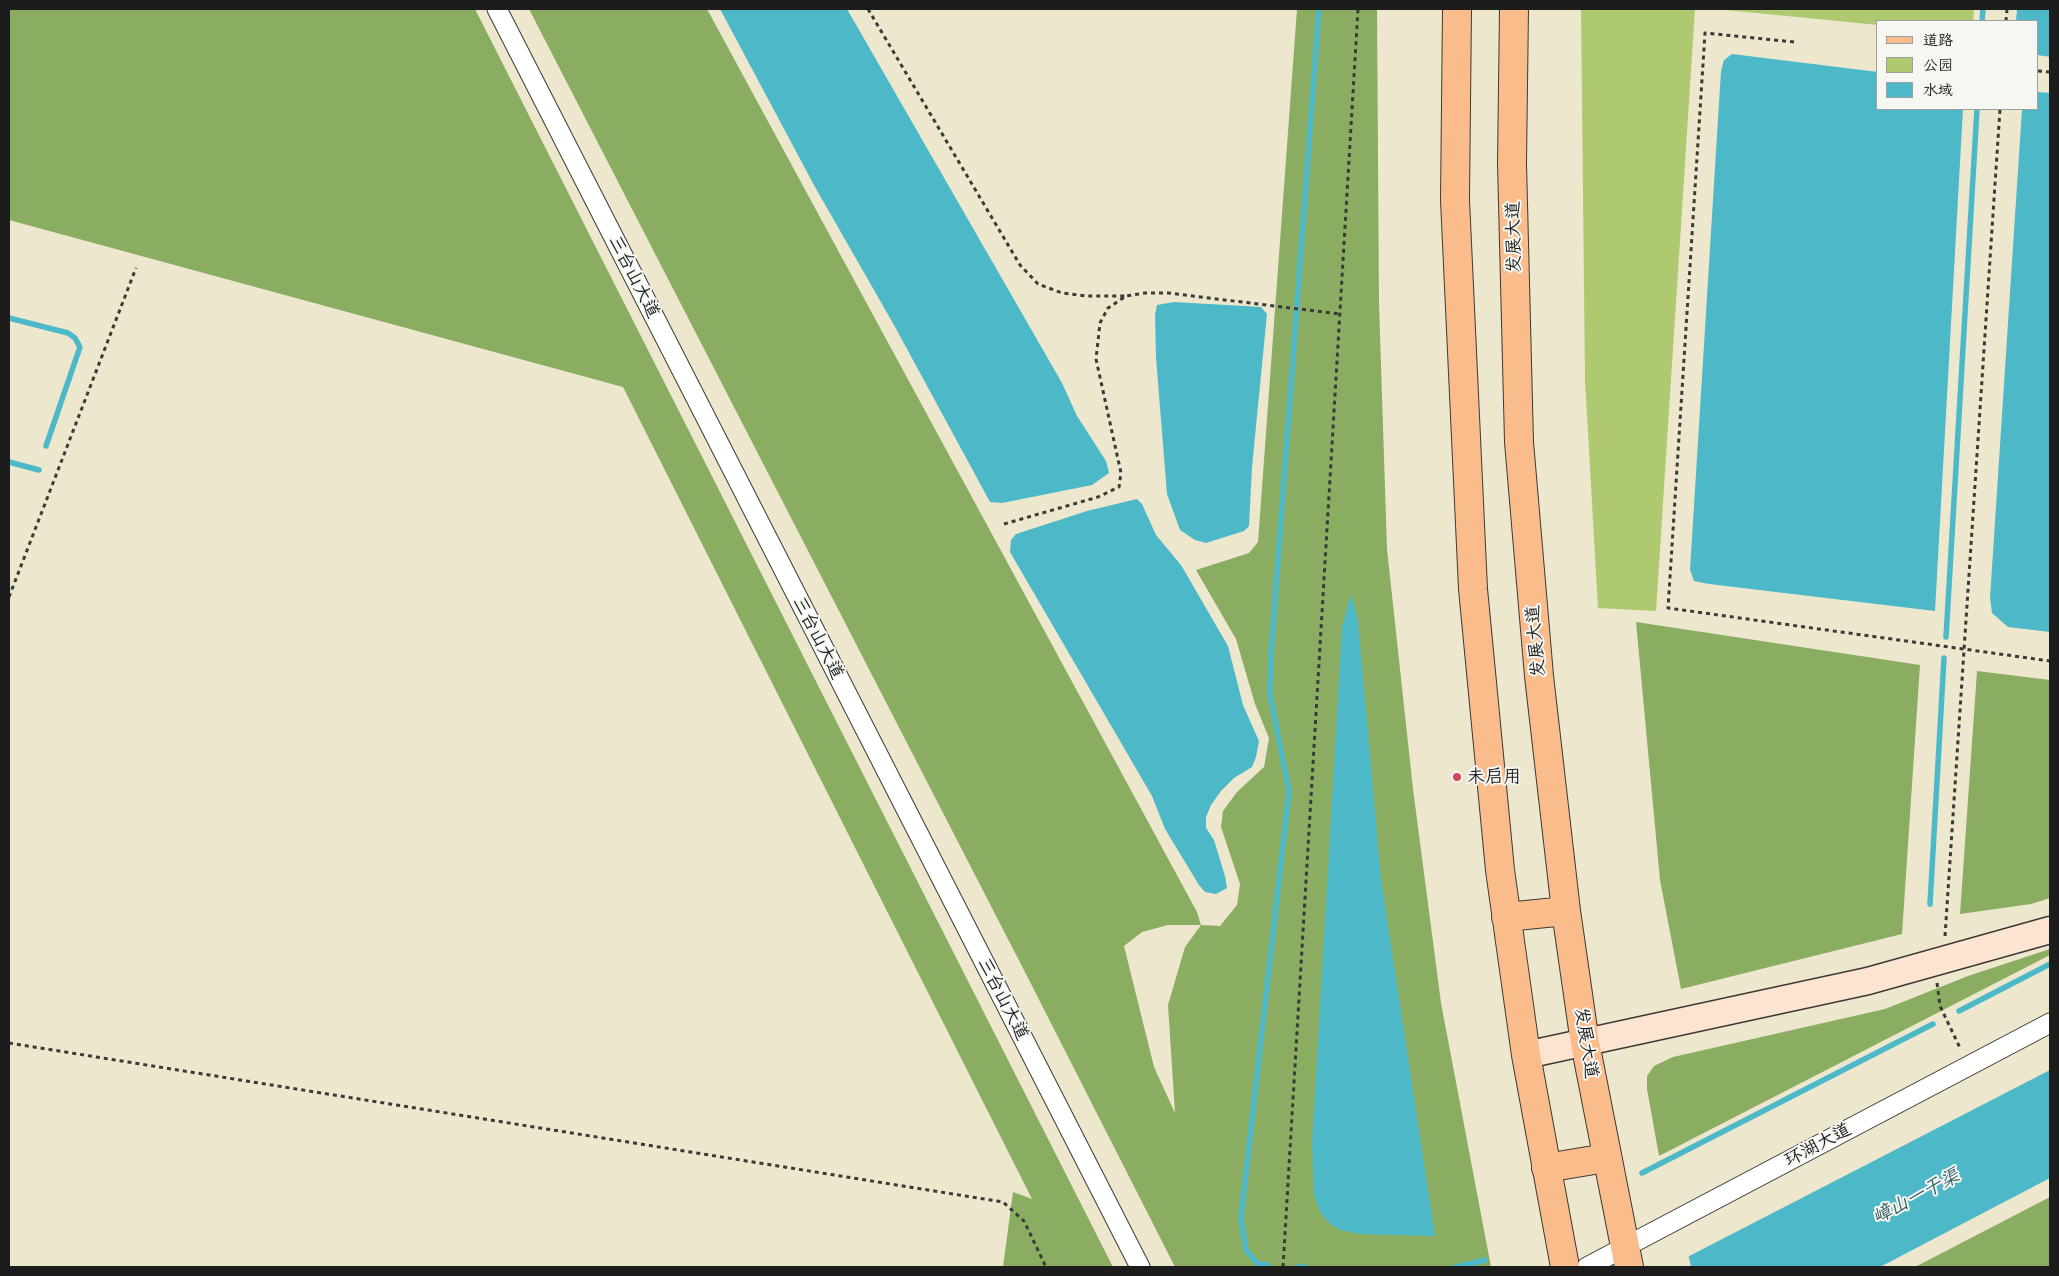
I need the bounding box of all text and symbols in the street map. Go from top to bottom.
legend [1876,20,2039,110]
text: 道路 [1923,31,1953,49]
text: 公园 [1923,56,1953,74]
text: 水域 [1923,81,1953,99]
street label: 发展大道 [1503,201,1525,273]
street label: 三台山大道 [604,232,664,322]
street label: 三台山大道 [788,593,848,683]
street label: 发展大道 [1522,604,1550,678]
place label: 未启用 [1467,766,1521,788]
marker: 未启用 [1451,771,1463,783]
street label: 三台山大道 [973,954,1033,1044]
street label: 发展大道 [1570,1006,1602,1080]
street label: 环湖大道 [1781,1119,1855,1171]
water label: 嶂山一干渠 [1869,1165,1963,1229]

